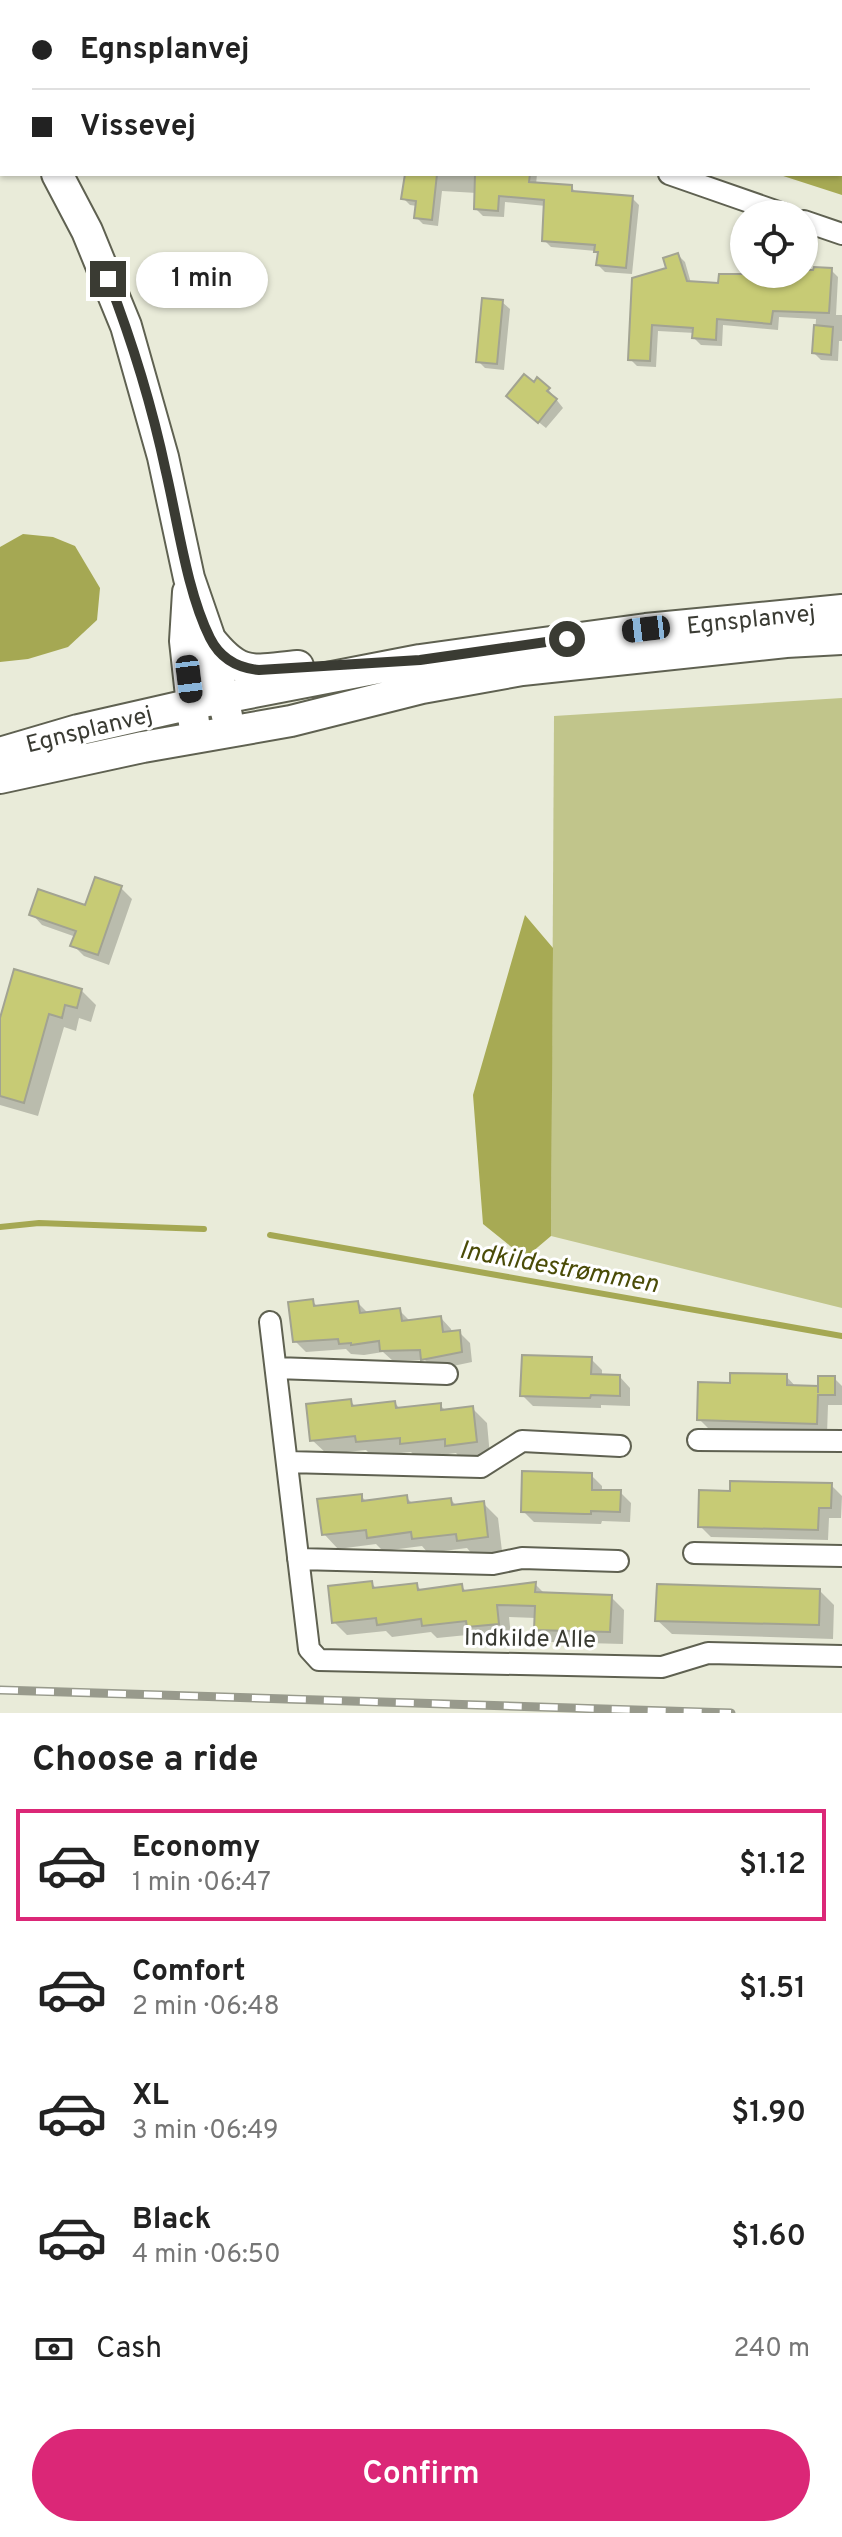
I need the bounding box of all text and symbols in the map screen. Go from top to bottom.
text: Egnsplanvej [80,32,250,69]
text: Vissevej [80,109,196,146]
map controls [730,200,818,288]
button: locate [730,200,818,288]
callout: 1 min [136,251,268,307]
route end [90,261,126,297]
text: 1 min [171,263,233,296]
street label: Egnsplanvej [685,599,817,643]
car [621,614,671,644]
route start [549,621,585,657]
car [174,654,204,704]
street label: Egnsplanvej [23,701,156,761]
water label: Indkildestrømmen [456,1235,661,1302]
street label: Indkilde Alle [464,1624,596,1656]
text: Choose a ride [32,1738,258,1784]
icon: car [36,1829,108,1901]
text: Economy [132,1830,260,1867]
text: $1.12 [739,1847,806,1884]
text: 1 min · 06:47 [132,1867,271,1900]
icon: car [36,1953,108,2025]
text: Comfort [132,1954,245,1991]
text: $1.51 [739,1971,806,2008]
text: 2 min · 06:48 [132,1991,280,2024]
icon: car [36,2077,108,2149]
text: XL [132,2078,169,2115]
text: $1.90 [731,2095,806,2132]
text: 3 min · 06:49 [132,2115,279,2148]
icon: car [36,2201,108,2273]
text: Black [132,2202,211,2239]
text: $1.60 [731,2219,806,2256]
text: 4 min · 06:50 [132,2239,281,2272]
icon: cash [32,2327,76,2371]
text: Cash [96,2331,162,2368]
text: 240 m [733,2333,810,2366]
button: Confirm [32,2429,810,2521]

